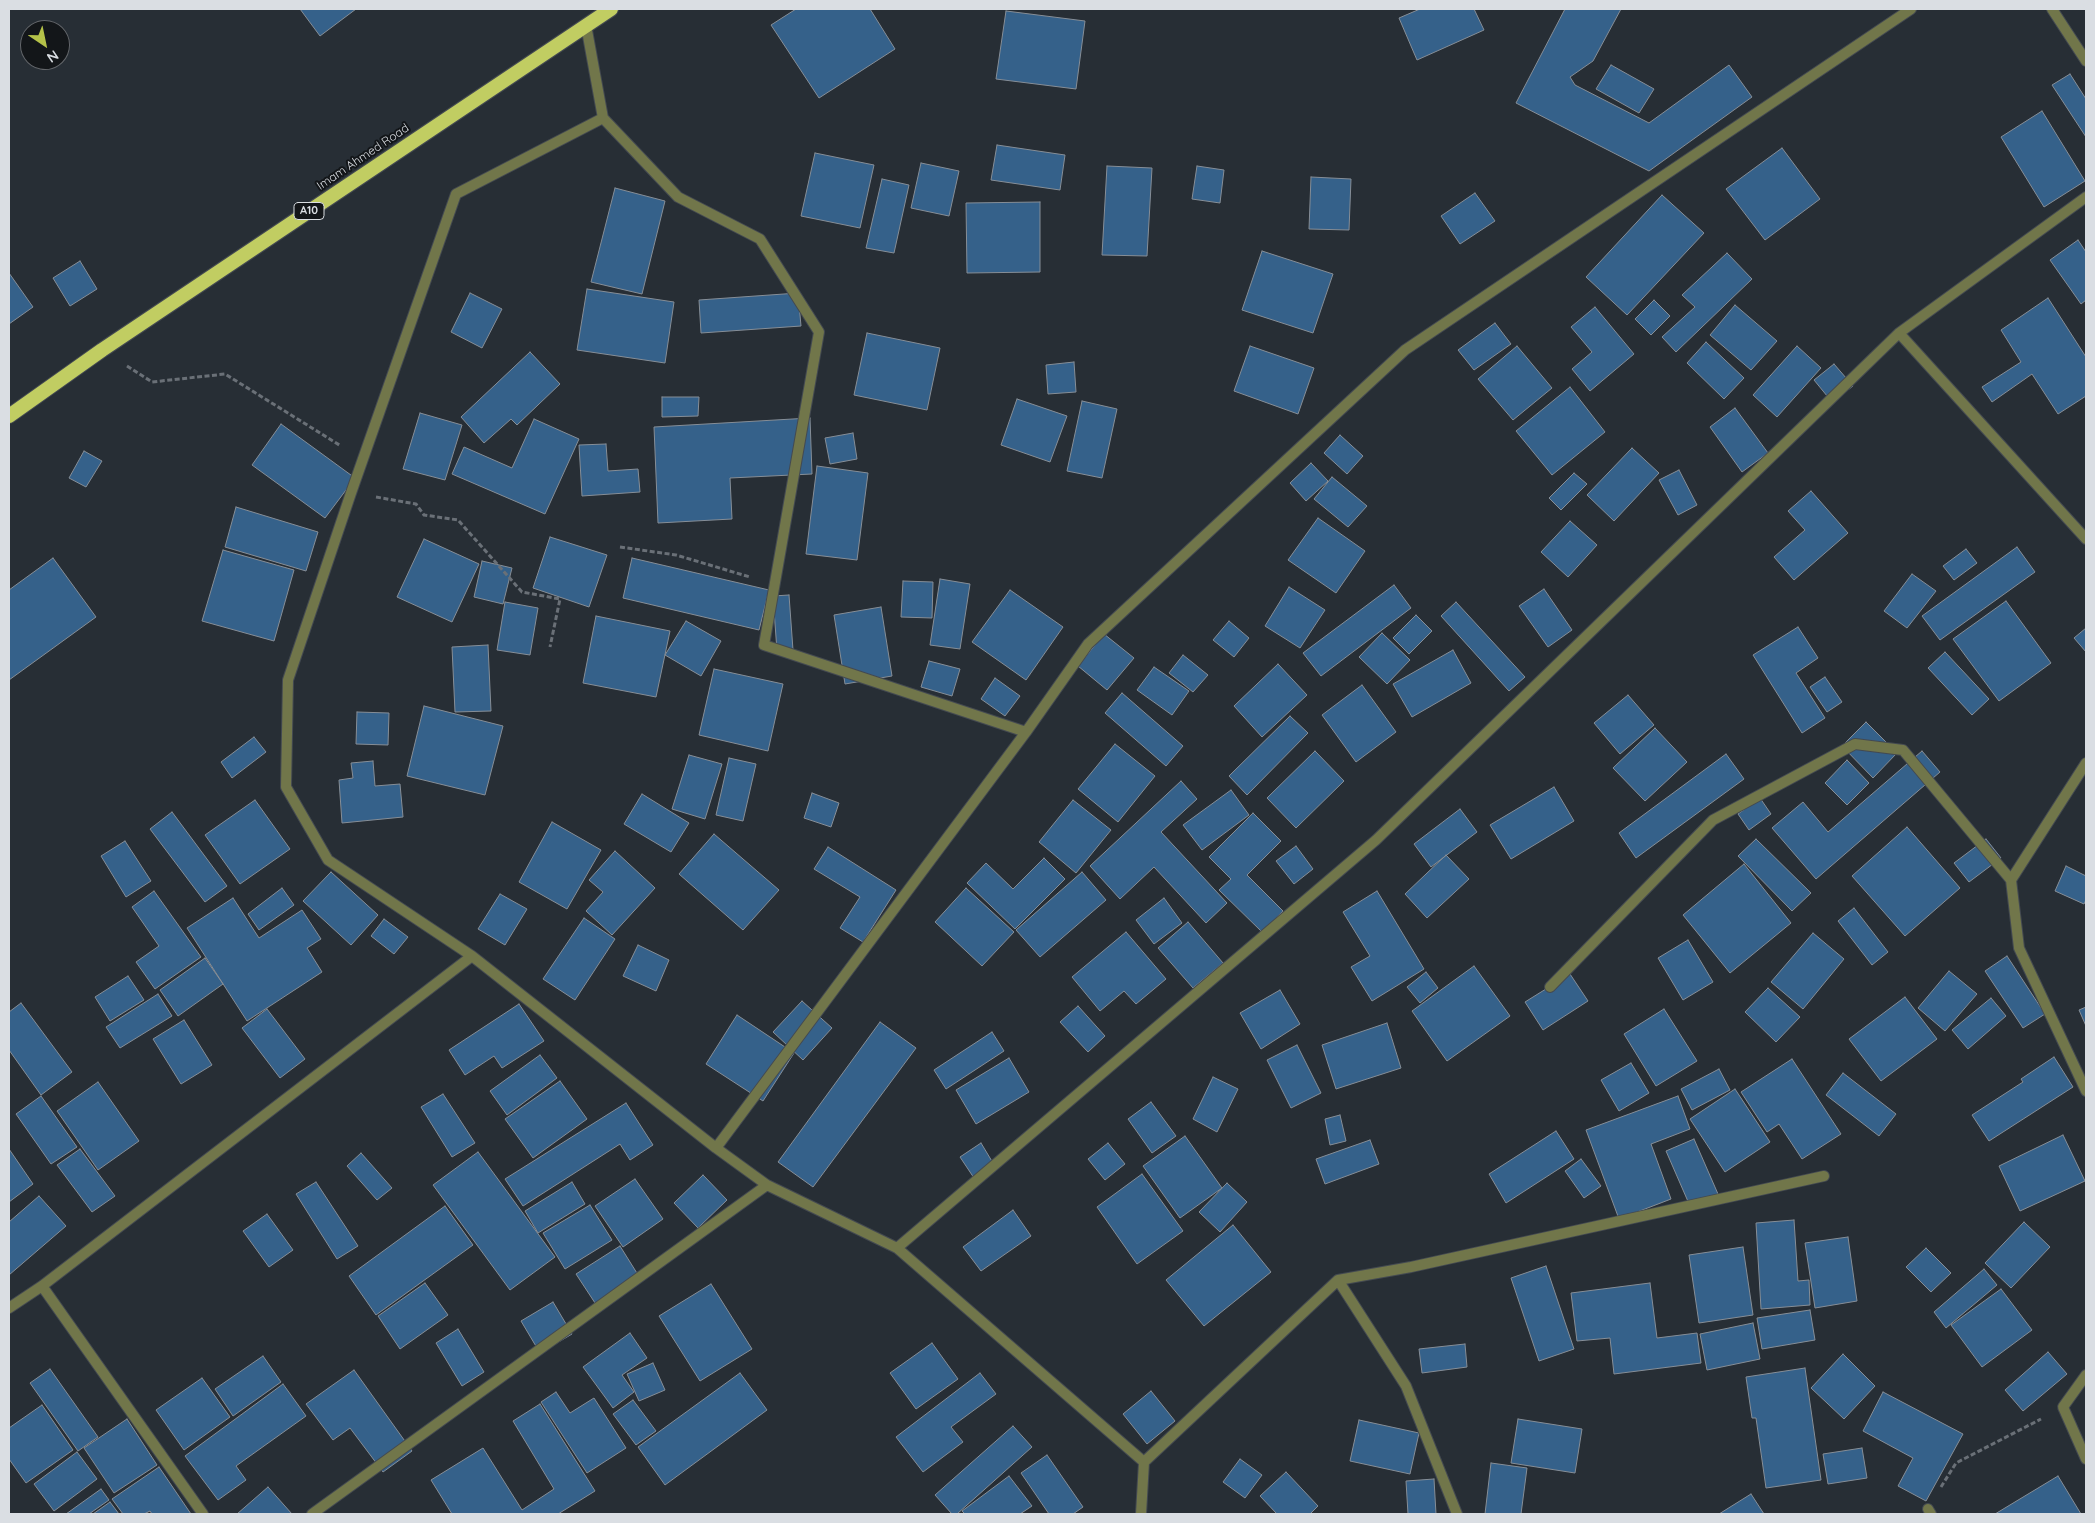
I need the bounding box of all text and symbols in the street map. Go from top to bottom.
north arrow [20,20,70,70]
text: N [44,46,62,67]
street label: Imam Ahmed Road [314,121,412,193]
road number: A10 [294,202,324,220]

